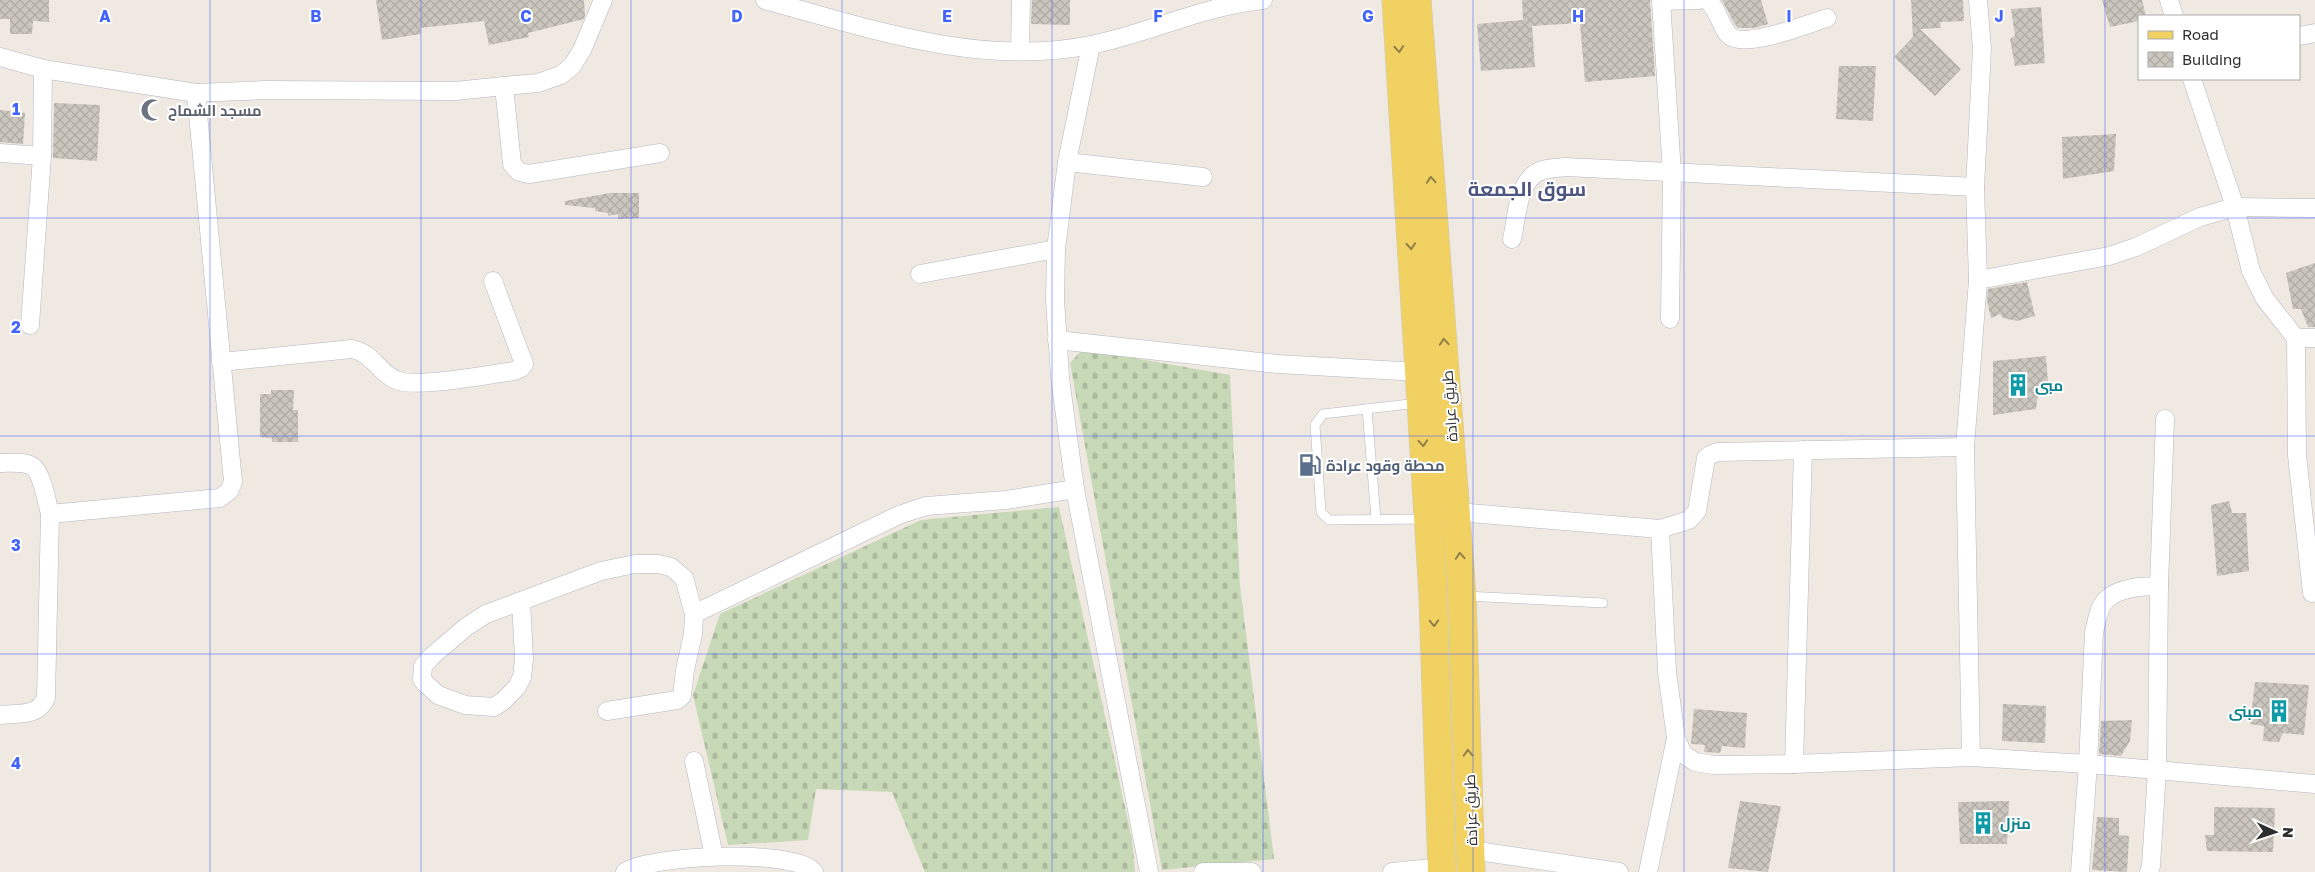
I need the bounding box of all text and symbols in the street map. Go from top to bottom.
text: A [99,6,111,26]
text: B [310,6,322,26]
text: C [520,6,532,26]
text: D [731,6,743,26]
text: E [942,6,952,26]
text: F [1153,6,1163,26]
text: G [1362,6,1374,26]
text: H [1572,6,1584,26]
text: I [1786,6,1792,26]
text: J [1994,6,2004,26]
legend [2138,15,2300,80]
text: Road [2182,25,2219,43]
one-way arrow [1393,45,1404,53]
text: Building [2182,50,2242,68]
mosque icon: مسجد الشماح [139,97,165,123]
text: 1 [12,99,20,119]
place label: مسجد الشماح [168,101,262,121]
one-way arrow [1426,175,1437,183]
district label: سوق الجمعة [1468,176,1586,202]
one-way arrow [1405,242,1416,250]
text: 2 [11,317,21,337]
one-way arrow [1438,337,1449,345]
street label: طريق عرادة [1438,370,1462,442]
building icon: مبى [2005,372,2031,398]
place label: مبى [2035,376,2063,395]
one-way arrow [1418,439,1429,447]
fuel station icon: محطة وقود عرادة [1297,452,1323,478]
place label: محطة وقود عرادة [1326,456,1445,475]
text: 3 [11,535,21,555]
one-way arrow [1454,552,1465,560]
one-way arrow [1429,619,1440,627]
building icon: مبنى [2266,698,2292,724]
place label: مبنى [2229,702,2262,721]
one-way arrow [1463,749,1473,757]
text: 4 [11,753,21,773]
street label: طريق عرادة [1460,774,1482,846]
north arrow [2250,807,2300,857]
building icon: منزل [1970,810,1996,836]
place label: منزل [2000,814,2031,833]
text: N [2280,827,2297,838]

